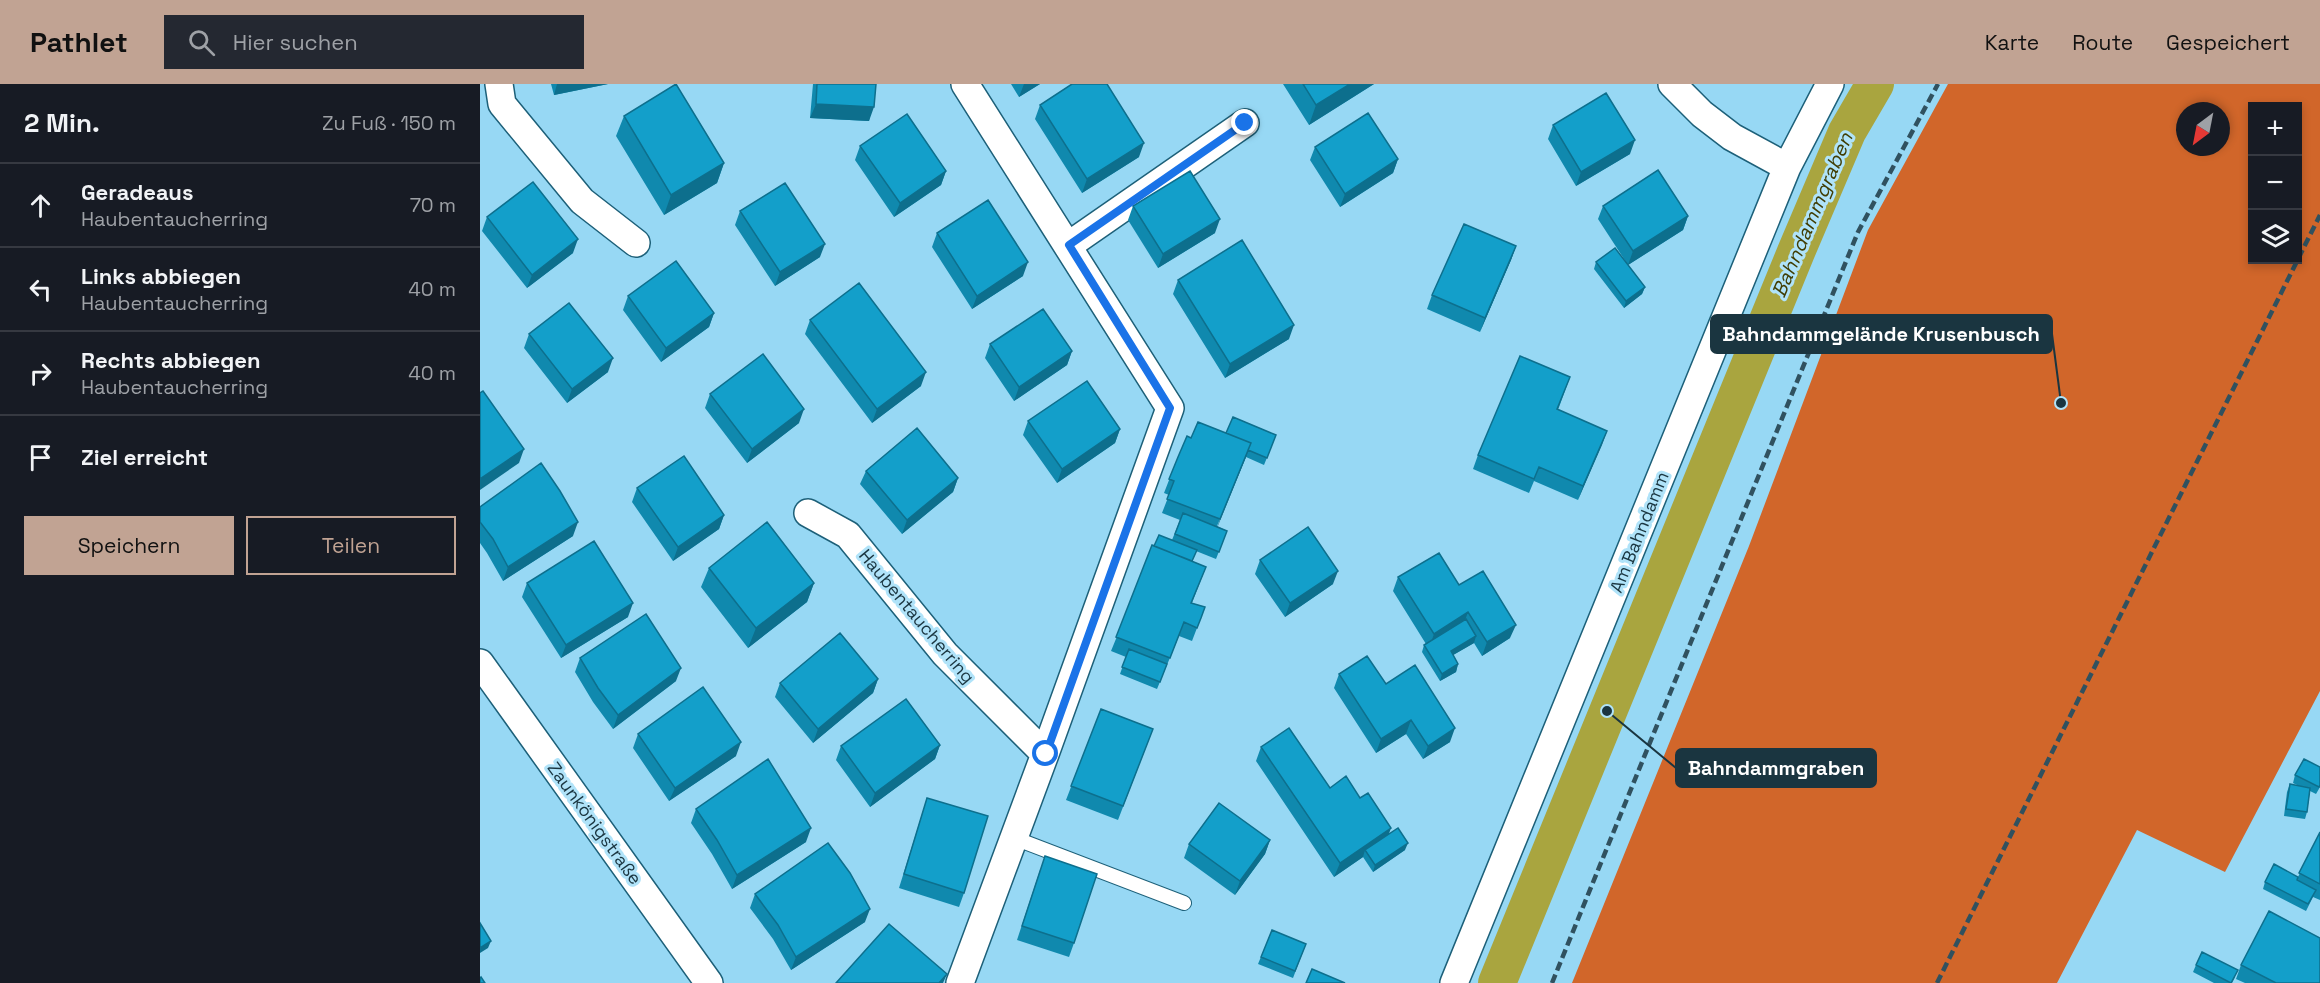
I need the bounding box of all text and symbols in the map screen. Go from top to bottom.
search box [164,15,584,69]
text: Pathlet [30,24,128,60]
icon: search [185,26,218,59]
text: Hier suchen [233,28,358,56]
text: Karte [1985,29,2039,56]
text: Route [2072,29,2133,56]
text: Gespeichert [2166,29,2290,56]
north arrow [2176,102,2230,156]
map controls [2248,102,2302,264]
button: + [2248,102,2302,156]
text: 2 Min. [24,106,100,140]
route end [1231,109,1257,135]
text: Zu Fuß · 150 m [322,110,456,136]
water label: Bahndammgraben [1766,128,1859,301]
button: − [2248,156,2302,210]
text: Geradeaus [81,178,193,206]
icon: ahead [24,189,57,222]
text: 70 m [410,192,456,218]
text: Haubentaucherring [81,206,268,232]
button: layers [2248,210,2302,264]
text: Links abbiegen [81,262,241,290]
icon: left [24,273,57,306]
text: 40 m [408,276,456,302]
text: Haubentaucherring [81,290,268,316]
callout: Bahndammgelände Krusenbusch [1711,315,2052,353]
text: Bahndammgelände Krusenbusch [1722,321,2040,347]
text: Rechts abbiegen [81,346,261,374]
icon: right [24,357,57,390]
text: 40 m [408,360,456,386]
text: Haubentaucherring [81,374,268,400]
icon: arrive [24,441,57,474]
text: Ziel erreicht [81,443,208,471]
street label: Am Bahndamm [1604,468,1674,596]
button: Speichern [24,516,234,575]
button: Teilen [246,516,456,575]
street label: Haubentaucherring [854,544,980,688]
route start [1032,740,1058,766]
callout: Bahndammgraben [1676,749,1876,787]
text: Bahndammgraben [1688,755,1864,781]
street label: Zaunkönigstraße [543,757,647,889]

